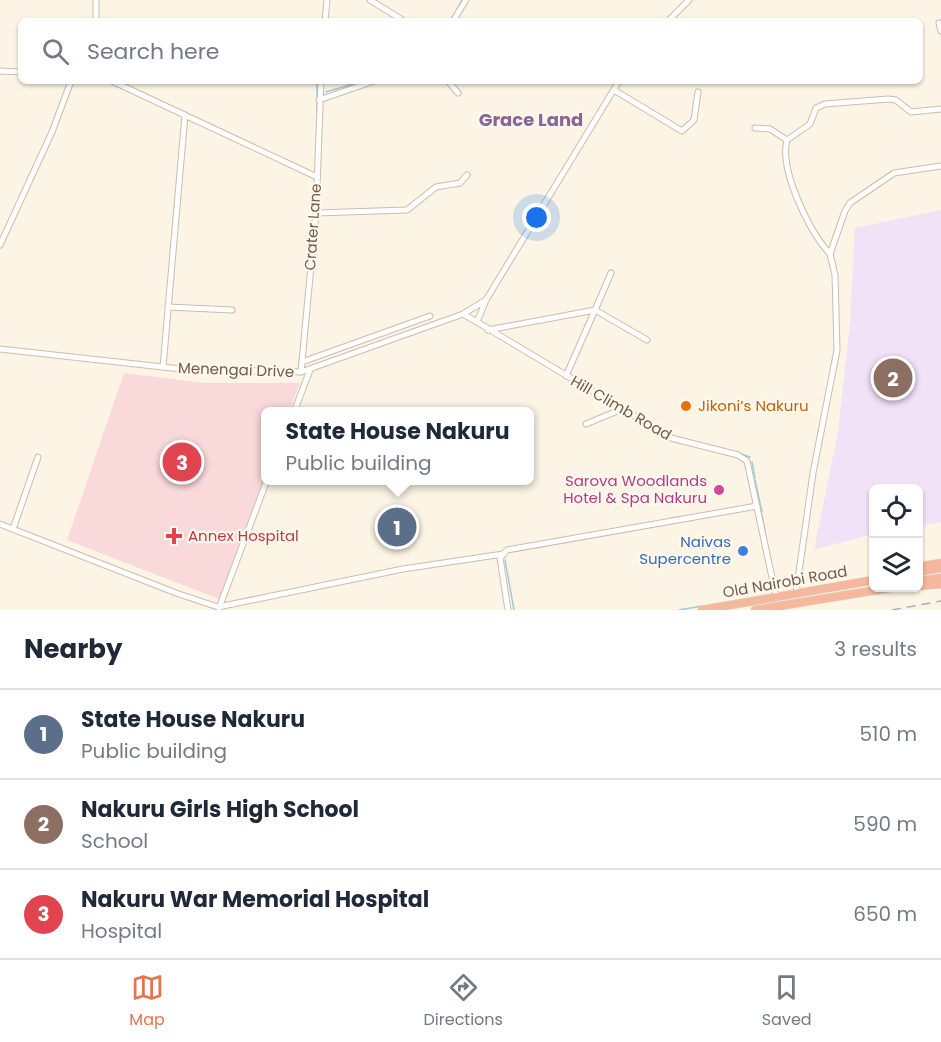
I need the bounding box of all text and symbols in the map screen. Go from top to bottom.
search box [18,18,923,84]
icon: search [39,35,72,68]
text: Search here [87,36,220,67]
district label: Grace Land [479,107,583,132]
street label: Crater Lane [299,183,326,271]
your location [522,203,551,232]
pin: 2 [874,356,912,400]
street label: Menengai Drive [178,357,294,382]
street label: Hill Climb Road [567,370,675,445]
place label: Jikoni’s Nakuru [698,395,809,416]
marker: Jikoni’s Nakuru [679,399,693,413]
popup [261,407,534,485]
text: State House Nakuru [285,416,510,447]
pin: 3 [162,440,201,484]
text: Public building [285,449,432,477]
place label: Sarova Woodlands Hotel & Spa Nakuru [563,470,707,508]
marker: Sarova Woodlands Hotel & Spa Nakuru [712,483,726,497]
map controls [869,484,923,592]
button: locate [869,484,923,538]
pin: 1 [378,504,416,550]
place label: Annex Hospital [188,525,299,546]
marker: Annex Hospital [165,527,183,545]
place label: Naivas Supercentre [639,531,731,569]
button: layers [869,538,923,592]
marker: Naivas Supercentre [736,544,750,558]
street label: Old Nairobi Road [721,560,849,603]
text: Nearby [24,631,122,667]
text: 3 results [834,635,917,663]
text: State House Nakuru [81,704,305,735]
text: 1 [40,720,47,748]
text: 510 m [860,720,917,748]
text: Public building [81,737,227,765]
text: Nakuru Girls High School [81,794,359,825]
text: 2 [38,810,49,838]
text: 590 m [853,810,917,838]
text: School [81,827,148,855]
text: Nakuru War Memorial Hospital [81,884,429,915]
text: 3 [37,900,50,928]
text: 650 m [853,900,917,928]
text: Hospital [81,917,162,945]
tab: Map [129,971,165,1032]
tab: Directions [424,971,503,1032]
tab: Saved [762,971,812,1032]

